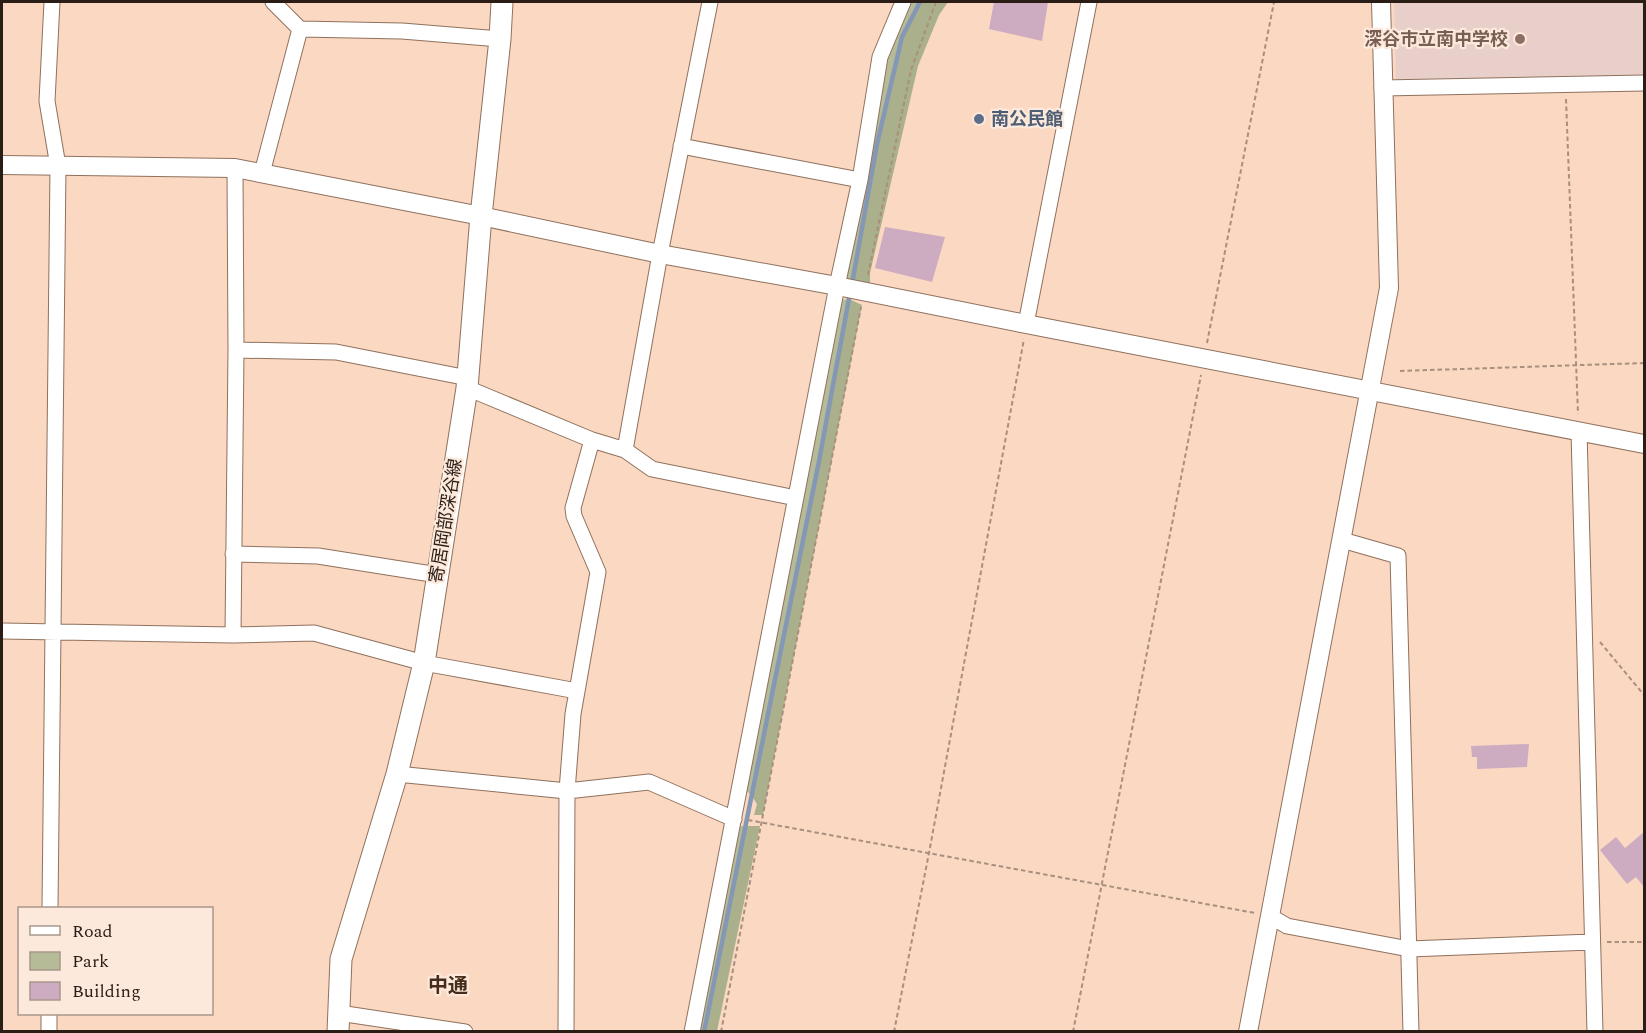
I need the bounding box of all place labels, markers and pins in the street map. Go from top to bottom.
place label: 深谷市立南中学校 [1364,26,1508,53]
marker: 深谷市立南中学校 [1513,32,1527,46]
place label: 南公民館 [991,106,1063,133]
marker: 南公民館 [972,112,986,126]

